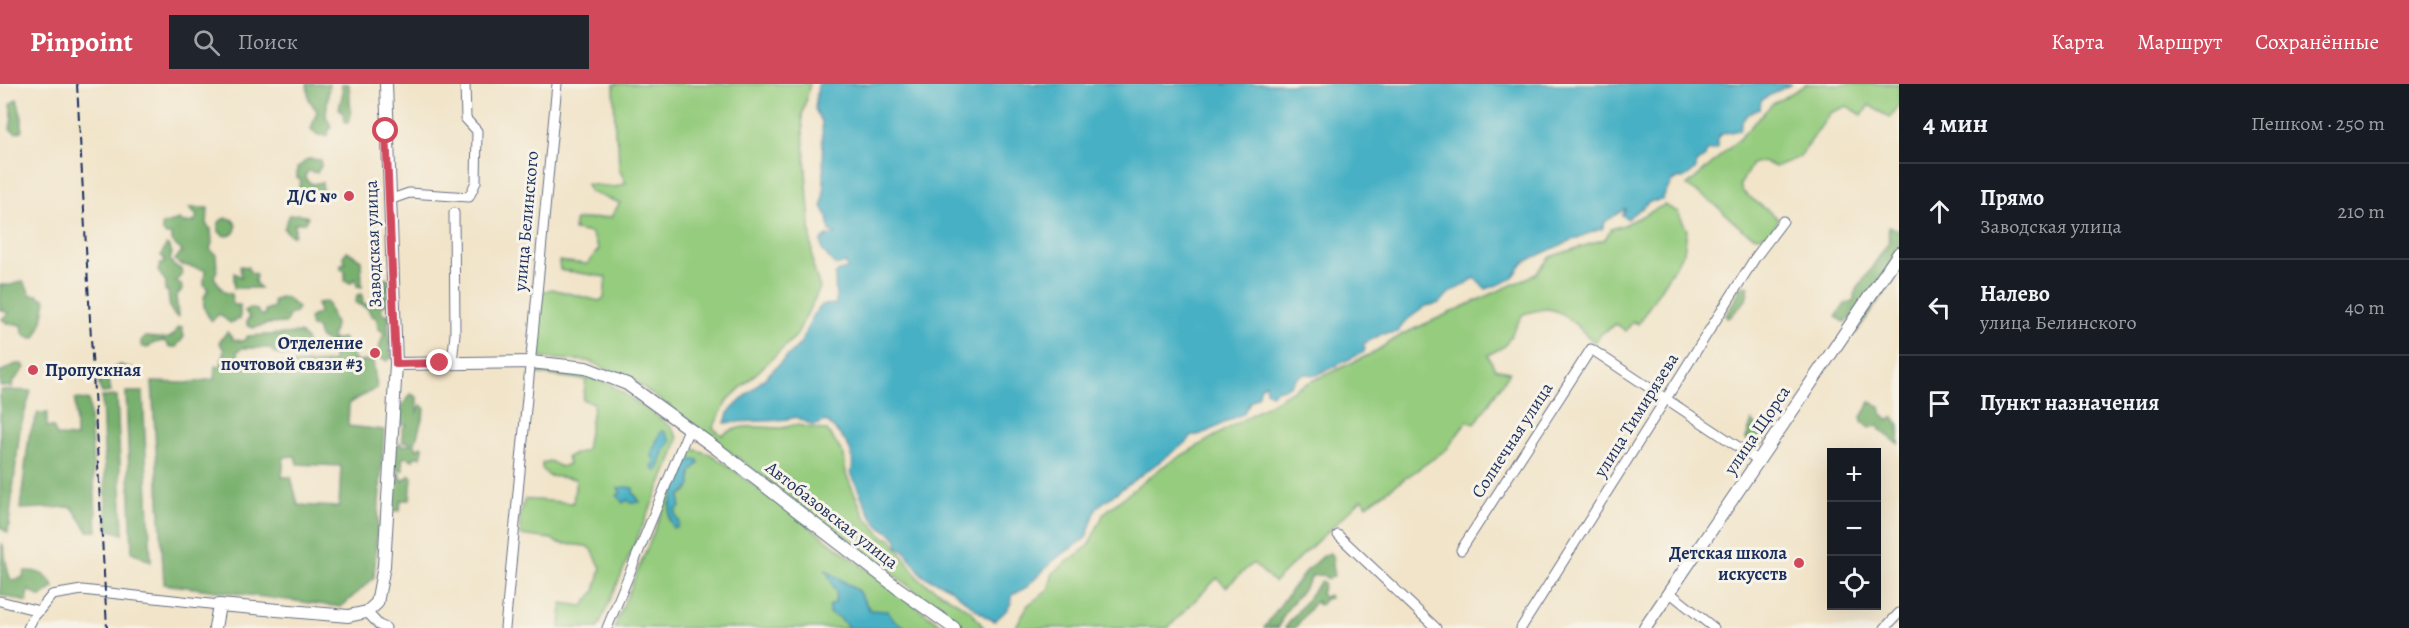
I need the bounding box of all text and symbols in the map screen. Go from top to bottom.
search box [169,15,589,69]
text: Pinpoint [30,23,133,61]
icon: search [190,26,223,59]
text: Поиск [238,27,298,57]
text: Карта [2051,28,2104,56]
text: Маршрут [2137,28,2222,56]
text: Сохранённые [2255,28,2379,56]
text: 4 мин [1923,106,1988,141]
text: Пешком · 250 m [2251,110,2385,137]
route start [372,117,398,143]
street label: улица Белинского [508,150,544,293]
street label: Заводская улица [359,179,387,308]
text: Прямо [1980,183,2044,213]
place label: Д/С № [287,184,337,208]
marker: Д/С № [342,189,356,203]
icon: ahead [1923,195,1956,228]
text: 210 m [2337,198,2385,225]
text: Заводская улица [1980,213,2122,240]
text: Налево [1980,279,2050,309]
icon: left [1923,291,1956,324]
text: 40 m [2345,294,2385,321]
text: улица Белинского [1980,309,2137,336]
place label: Отделение почтовой связи #3 [221,331,363,376]
marker: Отделение почтовой связи #3 [368,346,382,360]
street label: улица Тимирязева [1588,348,1684,483]
route end [426,349,452,375]
place label: Пропускная [45,358,141,382]
marker: Пропускная [26,363,40,377]
street label: Солнечная улица [1466,377,1559,502]
street label: улица Щорса [1718,380,1796,480]
icon: arrive [1923,387,1956,420]
text: Пункт назначения [1980,388,2159,418]
map controls [1827,448,1881,610]
button: + [1827,448,1881,502]
street label: Автобазовская улица [760,455,904,575]
button: − [1827,502,1881,556]
place label: Детская школа искусств [1669,541,1787,586]
marker: Детская школа искусств [1792,556,1806,570]
button: locate [1827,556,1881,610]

